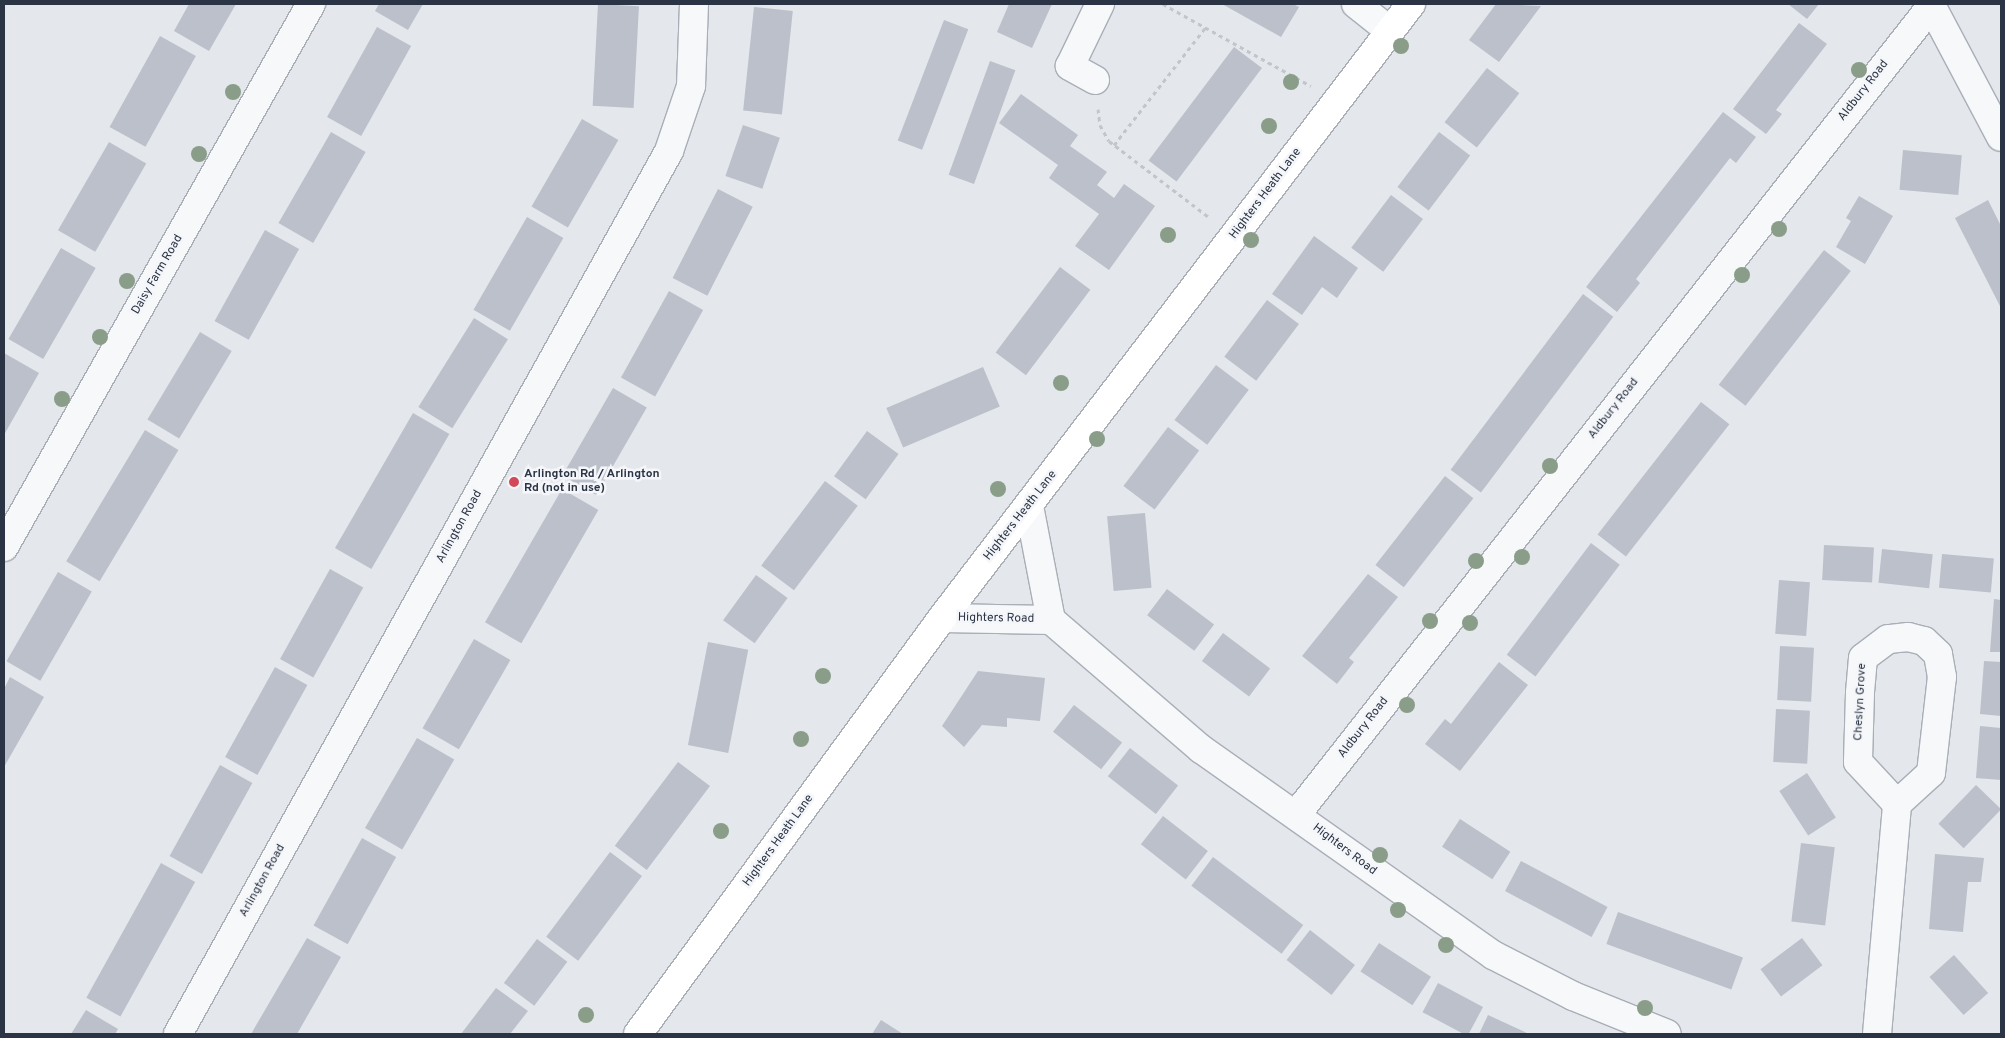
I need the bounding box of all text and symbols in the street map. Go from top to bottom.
street label: Aldbury Road [1836,58,1892,124]
street label: Highters Heath Lane [1227,146,1305,242]
street label: Daisy Farm Road [129,233,187,317]
street label: Aldbury Road [1586,376,1642,442]
place label: Arlington Rd / Arlington Rd (not in use) [524,468,660,496]
street label: Highters Heath Lane [981,468,1061,564]
marker: Arlington Rd / Arlington Rd (not in use) [508,476,520,488]
street label: Arlington Road [434,488,486,566]
street label: Highters Road [958,611,1034,627]
street label: Cheslyn Grove [1852,663,1870,741]
street label: Aldbury Road [1336,695,1392,761]
street label: Highters Heath Lane [741,792,817,890]
street label: Highters Road [1309,821,1379,879]
street label: Arlington Road [237,842,289,920]

